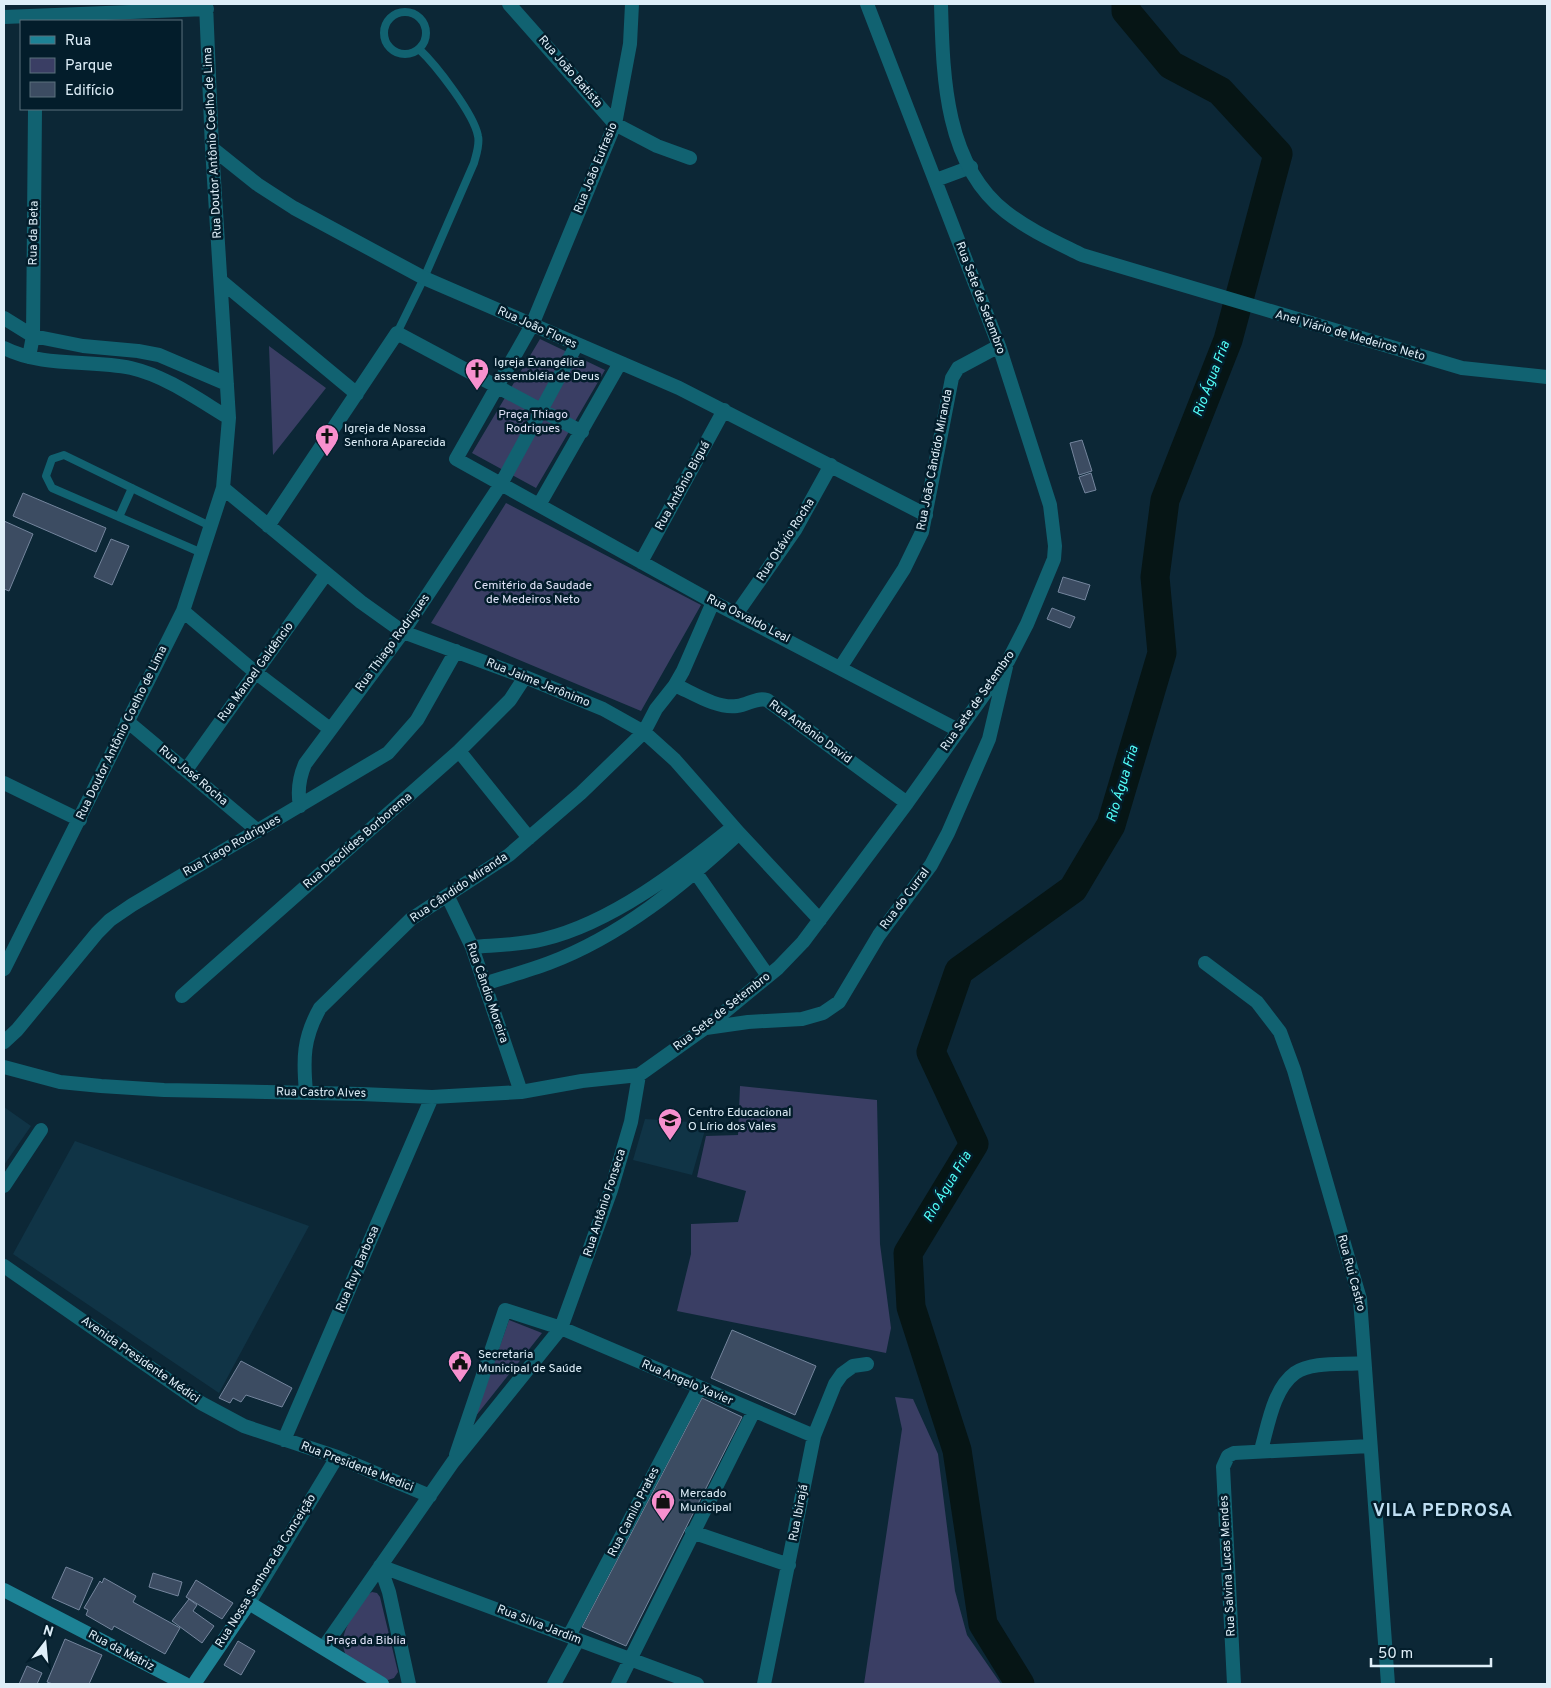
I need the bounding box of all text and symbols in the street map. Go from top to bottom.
legend [20,20,182,110]
text: Rua [65,32,91,51]
street label: Rua João Batista [534,33,606,111]
street label: Rua Doutor Antônio Coelho de Lima [200,47,226,239]
text: Parque [65,57,113,76]
text: Edifício [65,82,114,101]
street label: Rua João Eufrasio [570,120,622,216]
street label: Rua da Beta [25,201,43,265]
street label: Rua Sete de Setembro [951,240,1009,357]
street label: Rua João Flores [495,303,579,353]
street label: Anel Viário de Medeiros Neto [1273,307,1427,365]
water label: Rio Água Fria [1189,338,1234,419]
place label: Igreja Evangélica assembléia de Deus [494,355,600,385]
church icon: Igreja Evangélica assembléia de Deus [464,357,490,391]
street label: Rua João Cândido Miranda [913,388,957,532]
park label: Praça Thiago Rodrigues [498,407,568,437]
place label: Igreja de Nossa Senhora Aparecida [344,421,446,451]
church icon: Igreja de Nossa Senhora Aparecida [314,423,340,457]
street label: Rua Antônio Biguá [652,439,714,533]
street label: Rua Otávio Rocha [753,496,819,584]
park label: Cemitério da Saudade de Medeiros Neto [474,578,592,608]
street label: Rua Thiago Rodrigues [352,591,434,695]
street label: Rua Osvaldo Leal [703,591,793,647]
street label: Rua Manoel Galdêncio [214,619,298,725]
street label: Rua Doutor Antônio Coelho de Lima [73,643,171,823]
street label: Rua Sete de Setembro [937,647,1019,754]
street label: Rua Jaime Jerônimo [484,655,593,711]
street label: Rua Antônio David [765,697,855,767]
street label: Rua José Rocha [155,742,231,810]
water label: Rio Água Fria [1102,742,1143,825]
street label: Rua Deoclides Borborema [300,789,416,893]
street label: Rua Tiago Rodrigues [180,811,284,881]
street label: Rua Cândido Miranda [407,849,511,927]
street label: Rua do Curral [877,865,933,933]
street label: Rua Cândio Moreira [462,941,512,1045]
street label: Rua Sete de Setembro [670,969,774,1055]
street label: Rua Castro Alves [276,1084,366,1102]
place label: Centro Educacional O Lírio dos Vales [688,1105,791,1135]
school or university icon: Centro Educacional O Lírio dos Vales [657,1107,683,1141]
street label: Rua Antônio Fonseca [580,1147,630,1259]
water label: Rio Água Fria [919,1147,976,1225]
street label: Rua Ruy Barbosa [333,1224,383,1314]
street label: Rua Rui Castro [1333,1233,1369,1313]
street label: Avenida Presidente Médici [78,1313,202,1407]
place label: Secretaria Municipal de Saúde [478,1347,582,1377]
public building icon: Secretaria Municipal de Saúde [447,1349,473,1383]
street label: Rua Angelo Xavier [639,1356,736,1410]
street label: Rua Presidente Medici [298,1438,416,1496]
street label: Rua Camilo Prates [605,1465,663,1559]
street label: Rua Ibirajá [786,1483,812,1543]
place label: Mercado Municipal [680,1486,732,1516]
shop icon: Mercado Municipal [650,1488,676,1522]
street label: Rua Nossa Senhora da Conceição [212,1491,320,1651]
street label: Rua Salvina Lucas Mendes [1216,1495,1240,1637]
district label: VILA PEDROSA [1373,1500,1513,1523]
street label: Rua Silva Jardim [494,1601,584,1649]
north arrow [20,1618,70,1668]
text: N [41,1622,55,1642]
street label: Rua da Matriz [85,1627,157,1675]
park label: Praça da Biblia [326,1633,406,1649]
scale bar [1371,1636,1491,1668]
text: 50 m [1378,1645,1413,1664]

